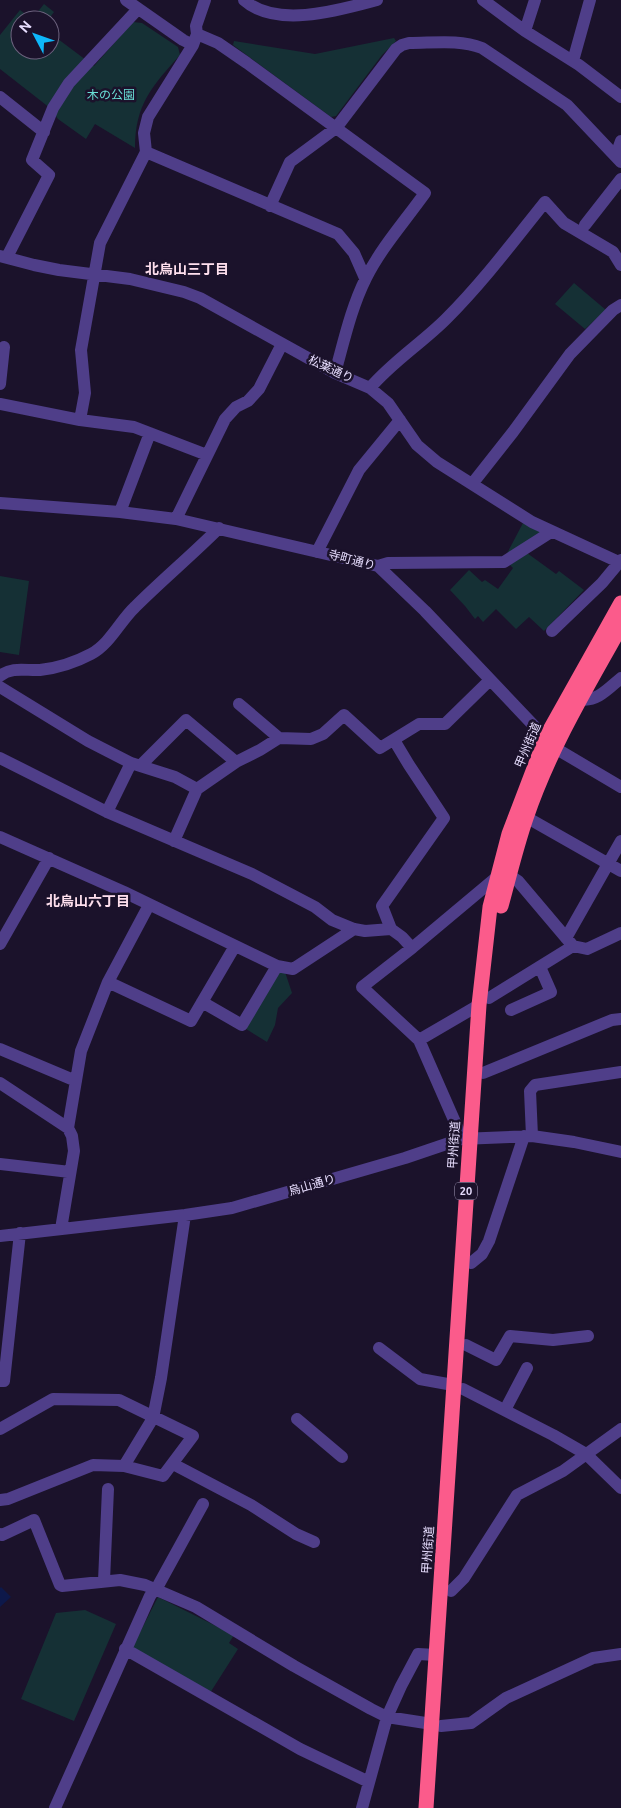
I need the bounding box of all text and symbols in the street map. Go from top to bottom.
north arrow [10,10,60,60]
text: N [16,17,35,36]
park label: 木の公園 [87,88,135,101]
district label: 北烏山三丁目 [145,261,229,277]
street label: 松葉通り [307,353,356,385]
street label: 寺町通り [327,547,377,572]
street label: 甲州街道 [512,720,543,769]
district label: 北烏山六丁目 [46,893,130,909]
street label: 甲州街道 [445,1121,462,1169]
street label: 烏山通り [287,1172,337,1197]
road number: 20 [455,1182,477,1200]
street label: 甲州街道 [419,1526,436,1574]

